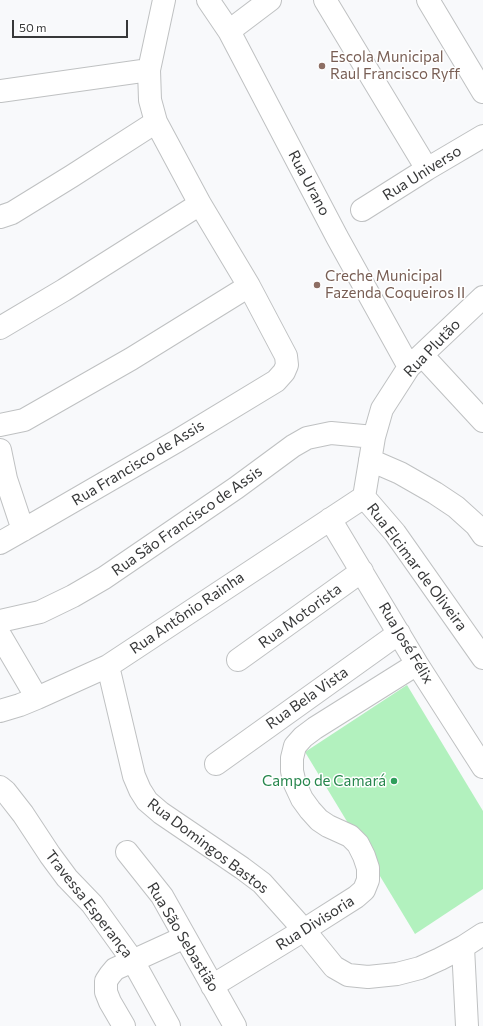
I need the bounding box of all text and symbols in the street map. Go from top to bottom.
scale bar [14,12,130,38]
text: 50 m [19,20,47,34]
place label: Escola Municipal Raul Francisco Ryff [330,48,460,83]
marker: Escola Municipal Raul Francisco Ryff [317,61,327,71]
street label: Rua Universo [379,142,465,204]
street label: Rua Urano [284,147,334,219]
place label: Creche Municipal Fazenda Coqueiros II [325,267,465,302]
marker: Creche Municipal Fazenda Coqueiros II [312,280,322,290]
street label: Rua Plutão [400,315,464,381]
street label: Rua Francisco de Assis [69,416,207,510]
street label: Rua São Francisco de Assis [108,462,266,580]
street label: Rua Elcimar de Oliveira [363,500,471,634]
street label: Rua Antônio Rainha [126,568,248,658]
street label: Rua Motorista [255,580,345,652]
street label: Rua José Félix [375,599,437,687]
street label: Rua Bela Vista [262,663,352,733]
place label: Campo de Camará [262,772,386,790]
marker: Campo de Camará [389,776,399,786]
street label: Rua Domingos Bastos [144,795,272,897]
street label: Travessa Esperança [41,847,137,961]
street label: Rua São Sebastião [143,879,223,995]
street label: Rua Divisoria [272,892,358,954]

